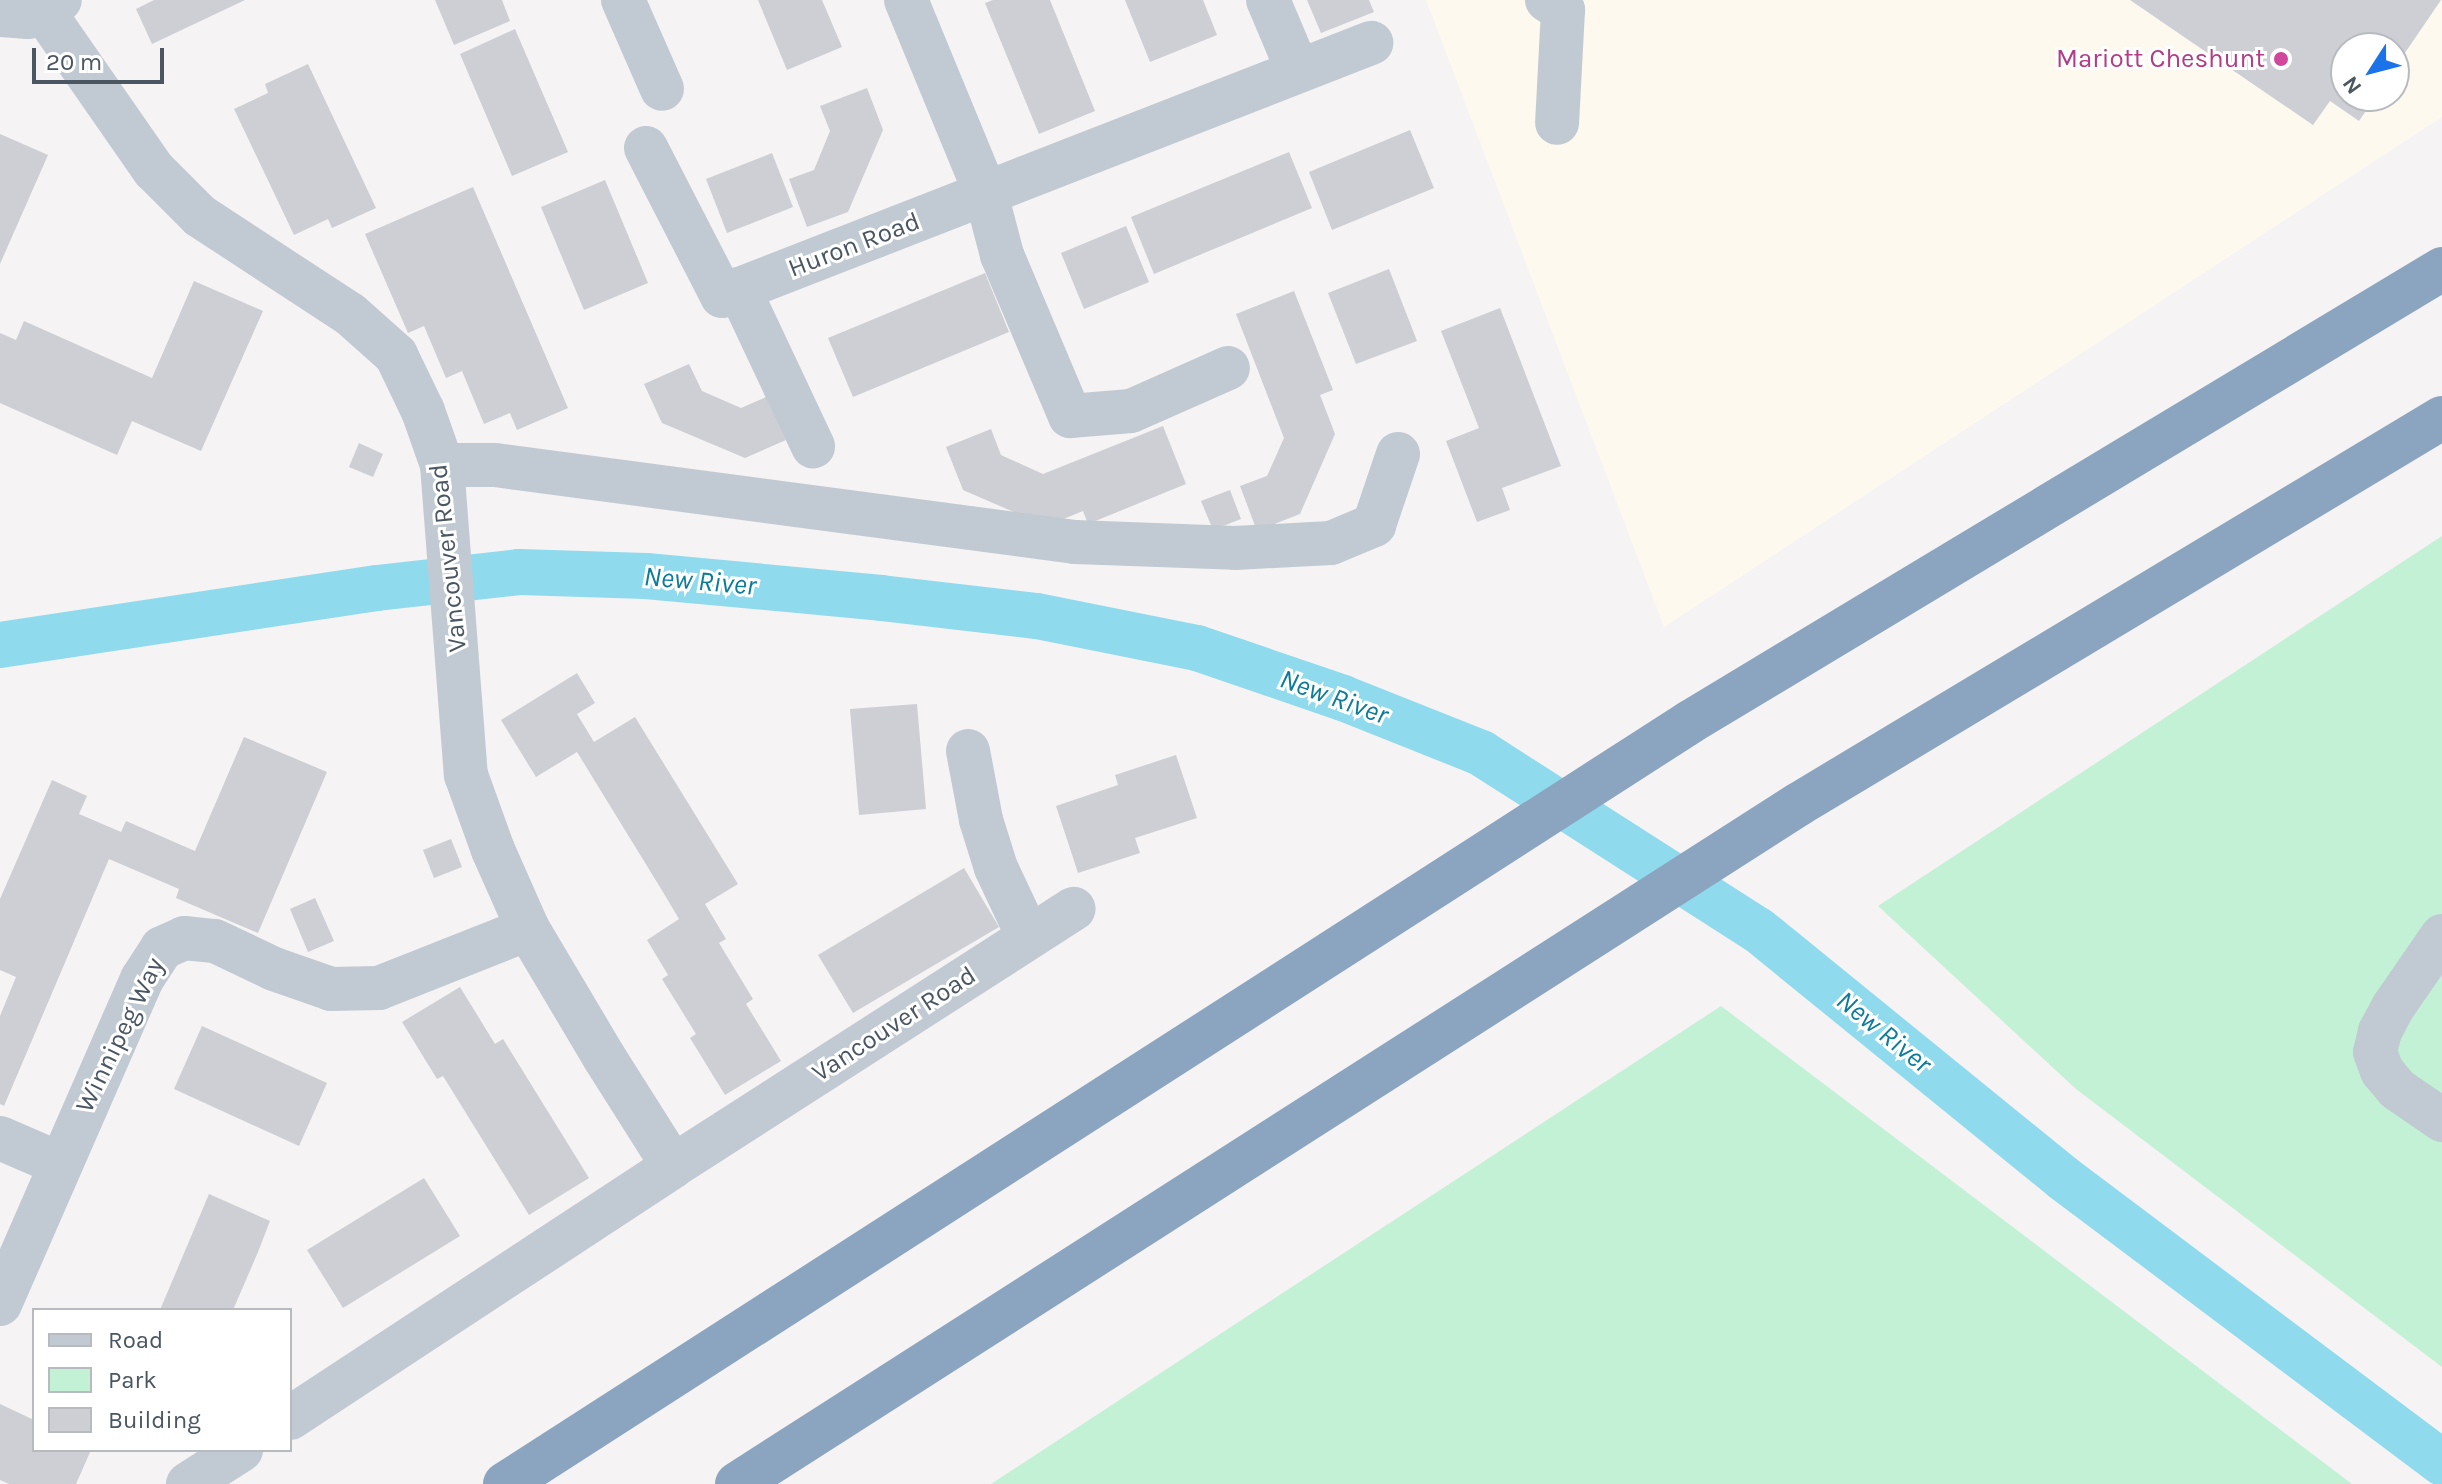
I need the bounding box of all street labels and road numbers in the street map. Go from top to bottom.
street label: Huron Road [784,206,924,284]
street label: Vancouver Road [423,462,473,654]
street label: Winnipeg Way [69,953,171,1117]
street label: Vancouver Road [806,959,982,1089]

